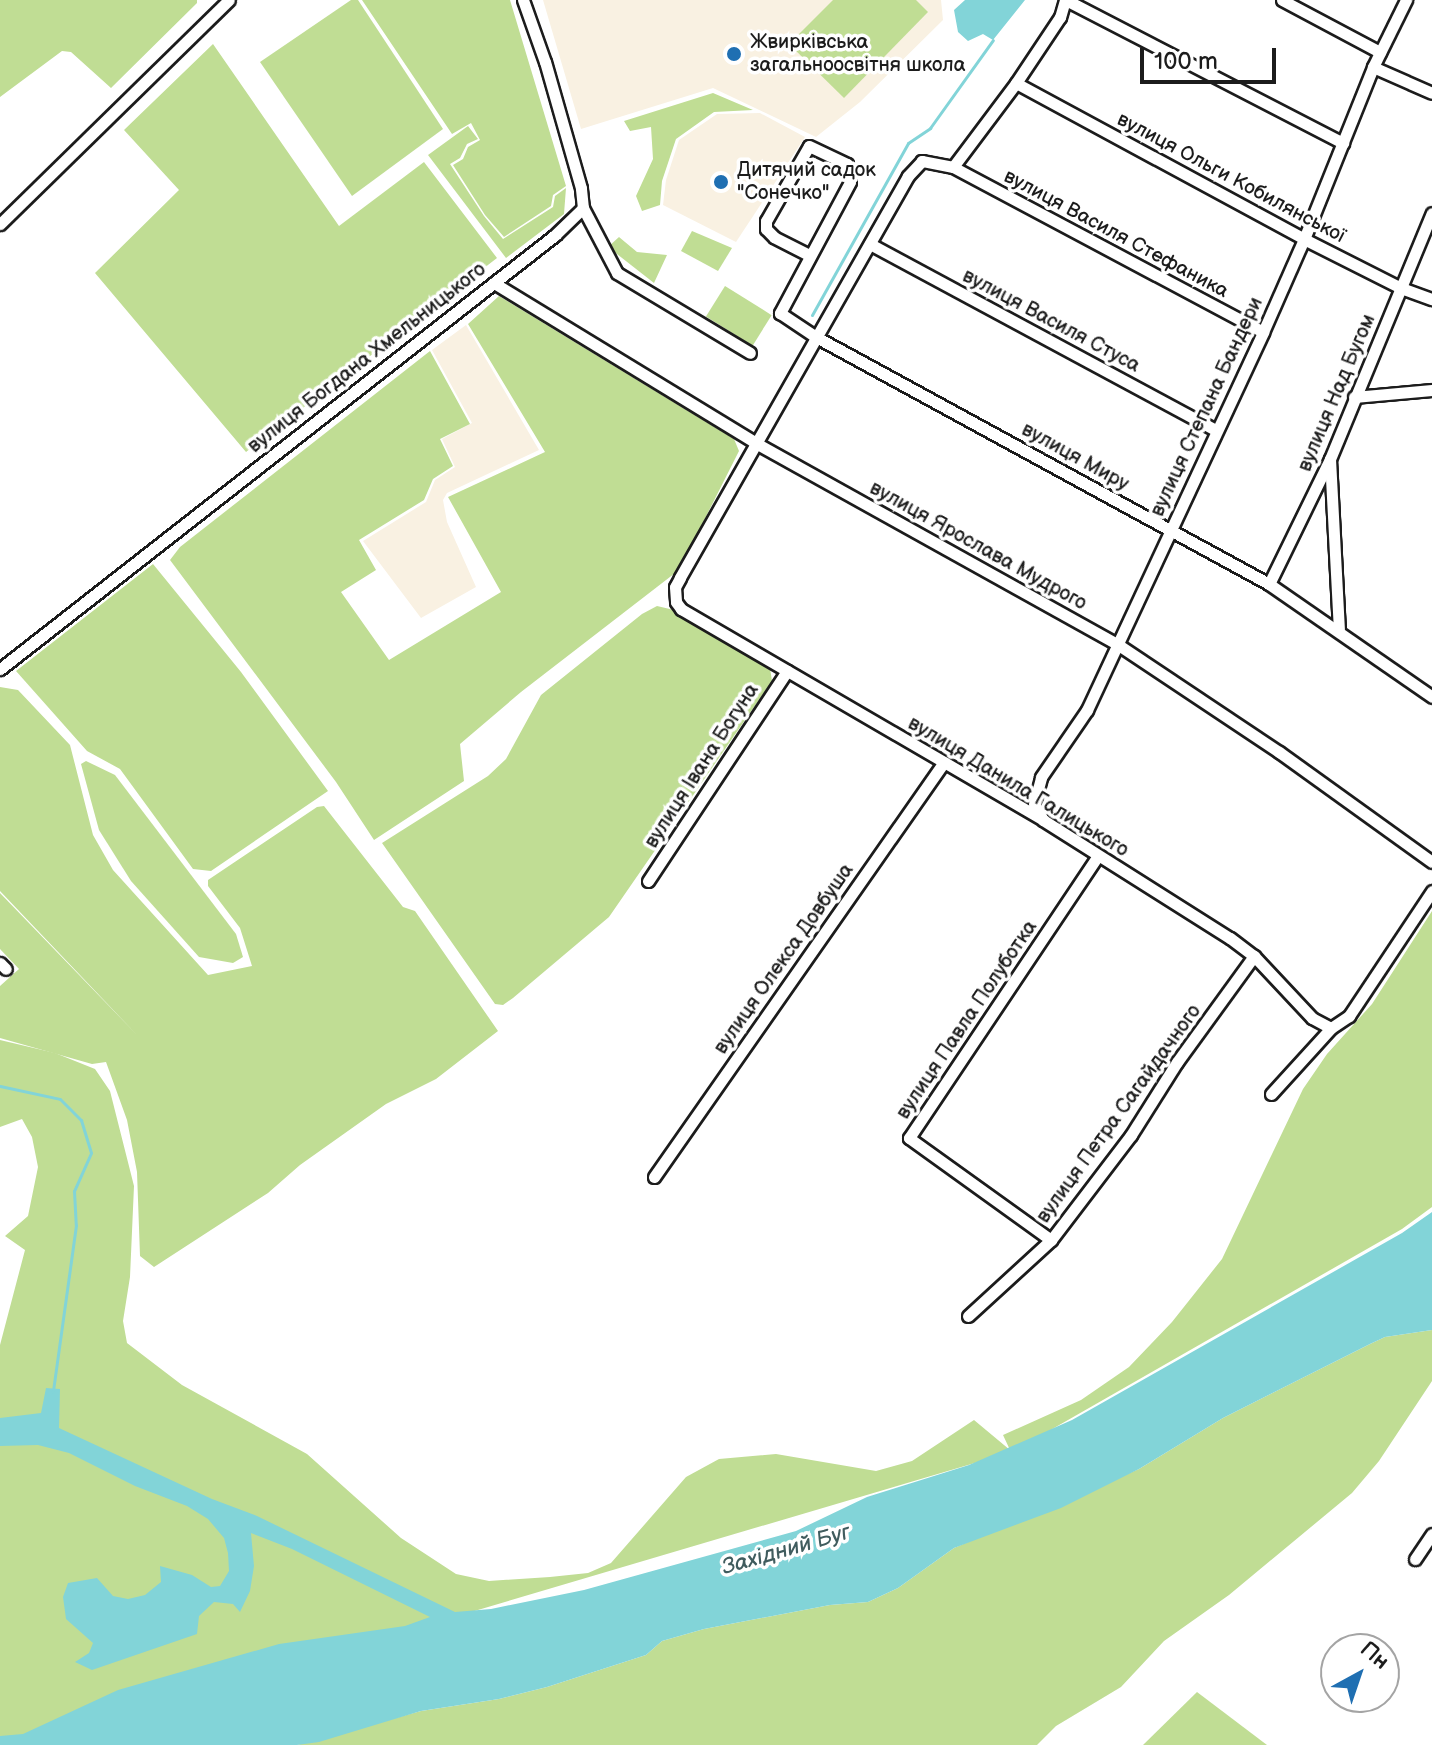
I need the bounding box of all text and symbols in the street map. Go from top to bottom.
place label: Жвирківська загальноосвітня школа [750,30,965,77]
scale bar [1144,32,1280,82]
marker: Жвирківська загальноосвітня школа [725,45,743,63]
text: 100 m [1154,47,1218,76]
street label: вулиця Ольги Кобилянської [1113,108,1349,248]
place label: Дитячий садок "Сонечко" [737,158,876,205]
street label: вулиця Василя Стефаника [1000,164,1232,304]
marker: Дитячий садок "Сонечко" [712,173,730,191]
street label: вулиця Богдана Хмельницького [243,258,491,458]
street label: вулиця Василя Стуса [958,264,1144,378]
street label: вулиця Степана Бандери [1146,294,1268,520]
street label: вулиця Над Бугом [1293,311,1381,475]
street label: вулиця Миру [1017,418,1133,496]
street label: вулиця Ярослава Мудрого [865,476,1091,616]
street label: вулиця Івана Богуна [640,679,764,853]
street label: вулиця Данила Галицького [903,712,1133,862]
street label: вулиця Олекса Довбуша [709,859,859,1059]
street label: вулиця Павла Полуботка [891,916,1043,1124]
street label: вулиця Петра Сагайдачного [1032,1000,1206,1228]
water label: Західний Буг [719,1519,853,1581]
north arrow [1320,1633,1400,1713]
text: Пн [1355,1636,1394,1676]

